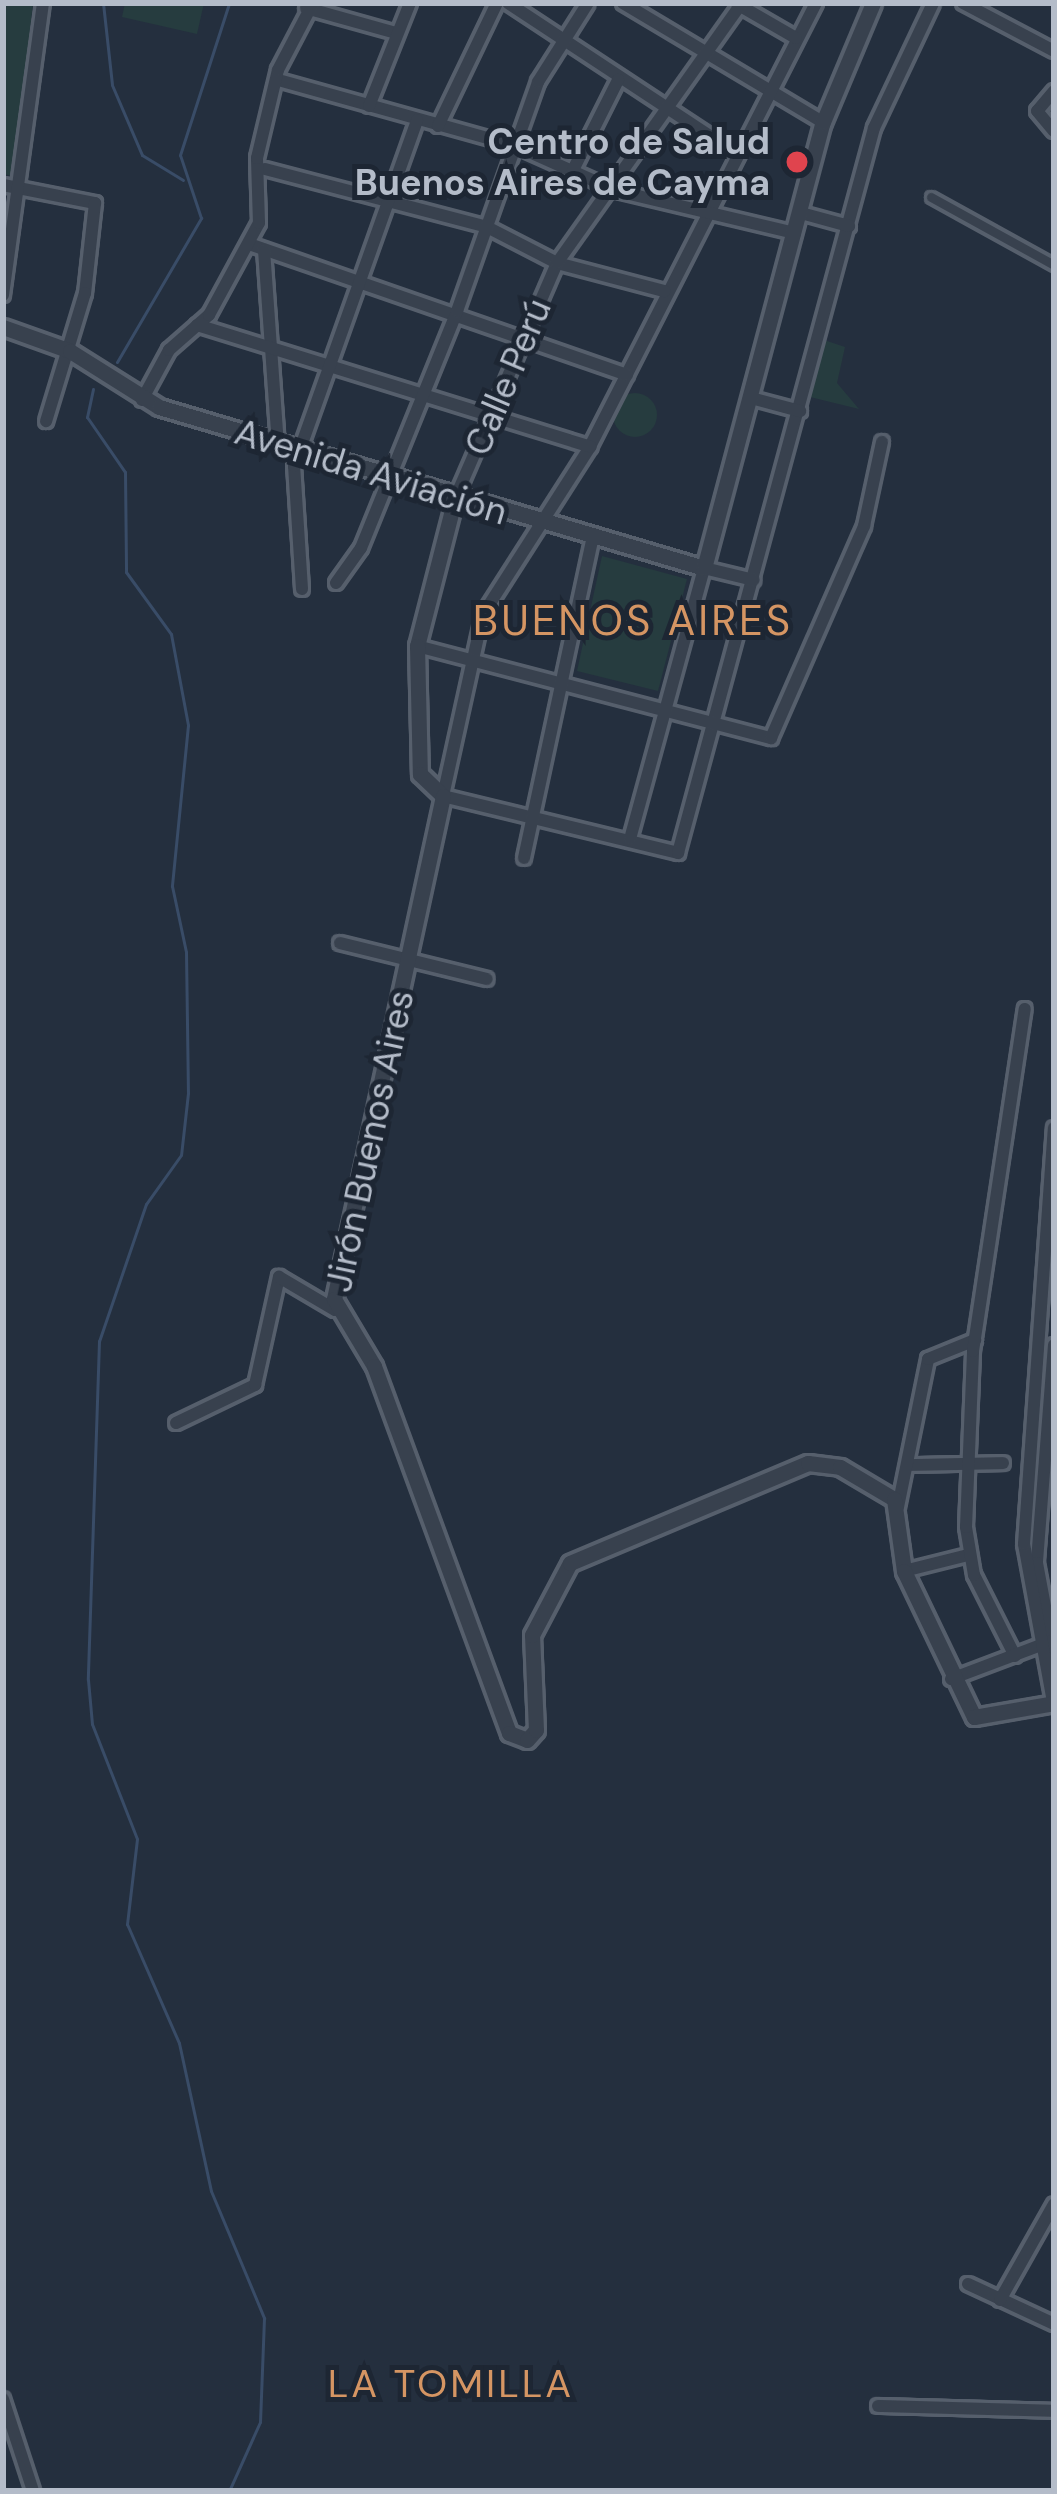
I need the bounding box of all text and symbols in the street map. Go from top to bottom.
place label: Centro de Salud Buenos Aires de Cayma [355,119,770,204]
marker: Centro de Salud Buenos Aires de Cayma [781,146,813,178]
street label: Calle Perú [456,292,560,462]
street label: Avenida Aviación [230,410,512,534]
district label: BUENOS AIRES [473,596,793,646]
street label: Jirón Buenos Aires [317,986,423,1296]
district label: LA TOMILLA [328,2361,574,2407]

